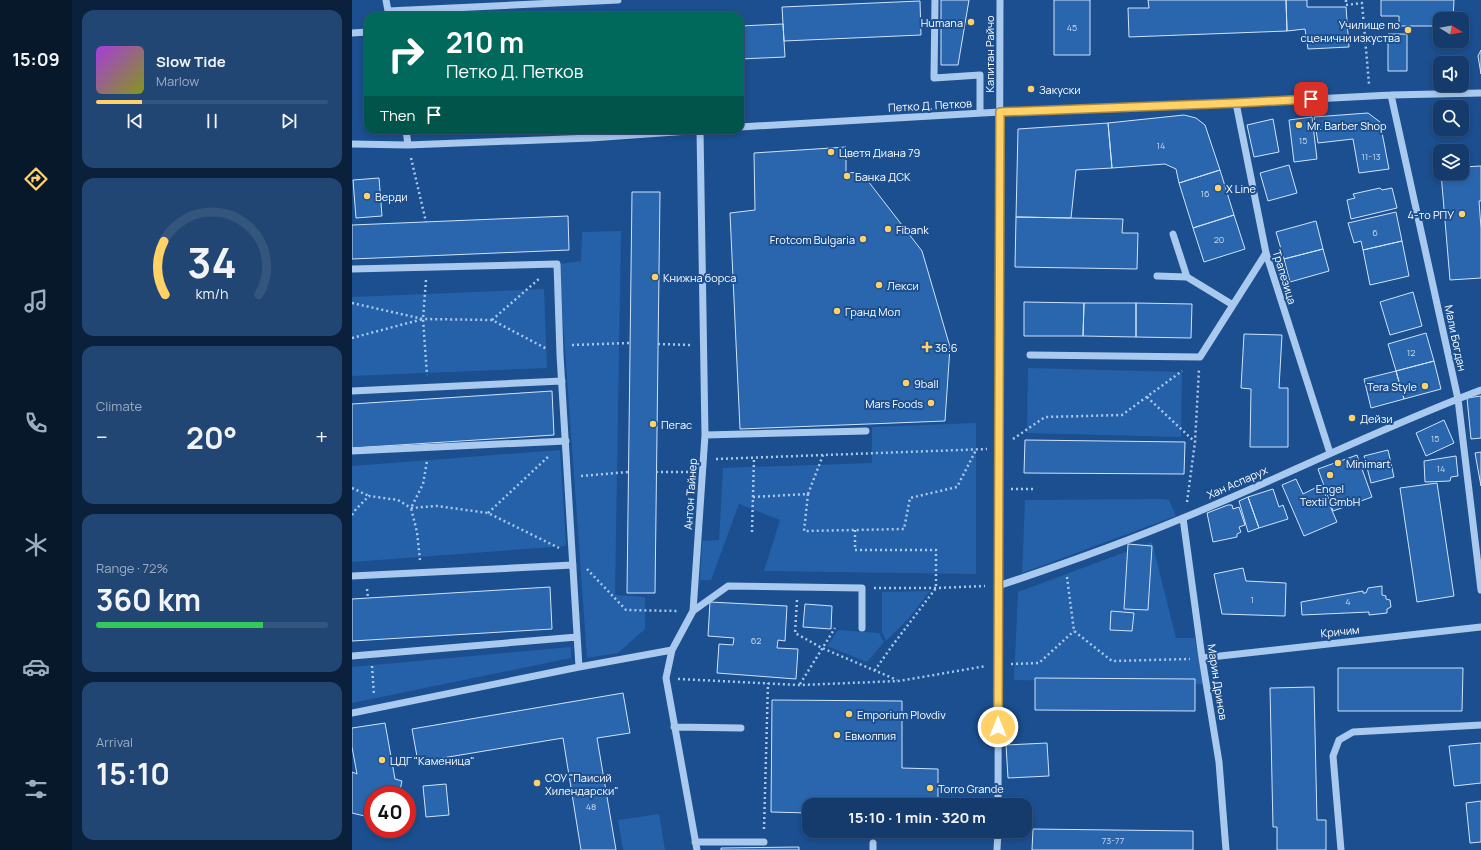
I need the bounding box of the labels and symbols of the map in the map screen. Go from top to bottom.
north arrow [1433,12,1469,48]
place label: Humana [921,15,963,30]
street label: Капитан Райчо [982,15,997,92]
marker: Humana [966,17,976,27]
place label: Училище по сценични изкуства [1301,17,1400,45]
house number: 45 [1067,21,1077,34]
marker: Училище по сценични изкуства [1403,25,1413,35]
place label: Закуски [1039,82,1081,97]
pin [1294,82,1328,116]
marker: Закуски [1026,84,1036,94]
street label: Петко Д. Петков [888,95,972,115]
place label: Mr. Barber Shop [1307,118,1387,133]
marker: Mr. Barber Shop [1294,120,1304,130]
house number: 15 [1299,134,1307,147]
house number: 14 [1157,139,1165,152]
place label: Цветя Диана 79 [839,145,921,160]
marker: Цветя Диана 79 [826,147,836,157]
house number: 11-13 [1361,150,1381,163]
place label: Банка ДСК [855,169,911,184]
marker: Банка ДСК [842,171,852,181]
place label: X Line [1226,181,1257,196]
marker: X Line [1213,183,1223,193]
house number: 16 [1200,187,1210,200]
place label: Верди [375,189,408,204]
marker: Верди [362,191,372,201]
place label: 4-то РПУ [1408,207,1454,222]
marker: 4-то РПУ [1457,209,1467,219]
place label: Fibank [896,222,929,237]
marker: Fibank [883,224,893,234]
house number: 6 [1372,226,1378,239]
place label: Frotcom Bulgaria [770,232,855,247]
house number: 20 [1214,233,1224,246]
marker: Frotcom Bulgaria [858,234,868,244]
street label: Трапезица [1270,248,1300,306]
place label: Книжна борса [663,270,736,285]
marker: Книжна борса [650,272,660,282]
place label: Лекси [887,278,919,293]
marker: Лекси [874,280,884,290]
street label: Мали Богдан [1442,303,1470,373]
place label: Гранд Мол [845,304,900,319]
marker: Гранд Мол [832,306,842,316]
place label: 36.6 [935,340,958,355]
marker: 36.6 [922,342,932,352]
house number: 12 [1407,346,1415,359]
place label: 9ball [914,376,939,391]
marker: 9ball [901,378,911,388]
place label: Tera Style [1367,379,1418,394]
marker: Tera Style [1420,381,1430,391]
place label: Mars Foods [865,396,923,411]
marker: Mars Foods [926,398,936,408]
place label: Дейзи [1360,411,1393,426]
marker: Дейзи [1347,413,1357,423]
place label: Пегас [661,417,692,432]
marker: Пегас [648,419,658,429]
house number: 15 [1431,432,1439,445]
place label: Minimart [1346,456,1391,471]
street label: Антон Тайнер [680,457,700,530]
marker: Minimart [1333,458,1343,468]
street label: Хан Аспарух [1204,462,1270,502]
house number: 14 [1437,462,1445,475]
marker: Engel Textil GmbH [1325,470,1335,480]
place label: Engel Textil GmbH [1300,481,1360,509]
house number: 1 [1250,593,1254,606]
house number: 4 [1345,595,1351,608]
street label: Кричим [1320,621,1360,641]
house number: 62 [751,634,761,647]
street label: Марин Дринов [1205,643,1231,721]
position arrow [977,706,1019,748]
place label: Emporium Plovdiv [857,707,946,722]
marker: Emporium Plovdiv [844,709,854,719]
place label: Евмолпия [845,728,896,743]
marker: Евмолпия [832,730,842,740]
place label: ЦДГ "Каменица" [390,753,474,768]
marker: ЦДГ "Каменица" [377,755,387,765]
place label: СОУ "Паисий Хилендарски" [545,770,619,798]
marker: СОУ "Паисий Хилендарски" [532,778,542,788]
place label: Torro Grande [938,781,1004,796]
marker: Torro Grande [925,783,935,793]
speed limit sign: 40 [364,786,416,838]
house number: 48 [586,800,596,813]
house number: 73-77 [1102,834,1125,847]

